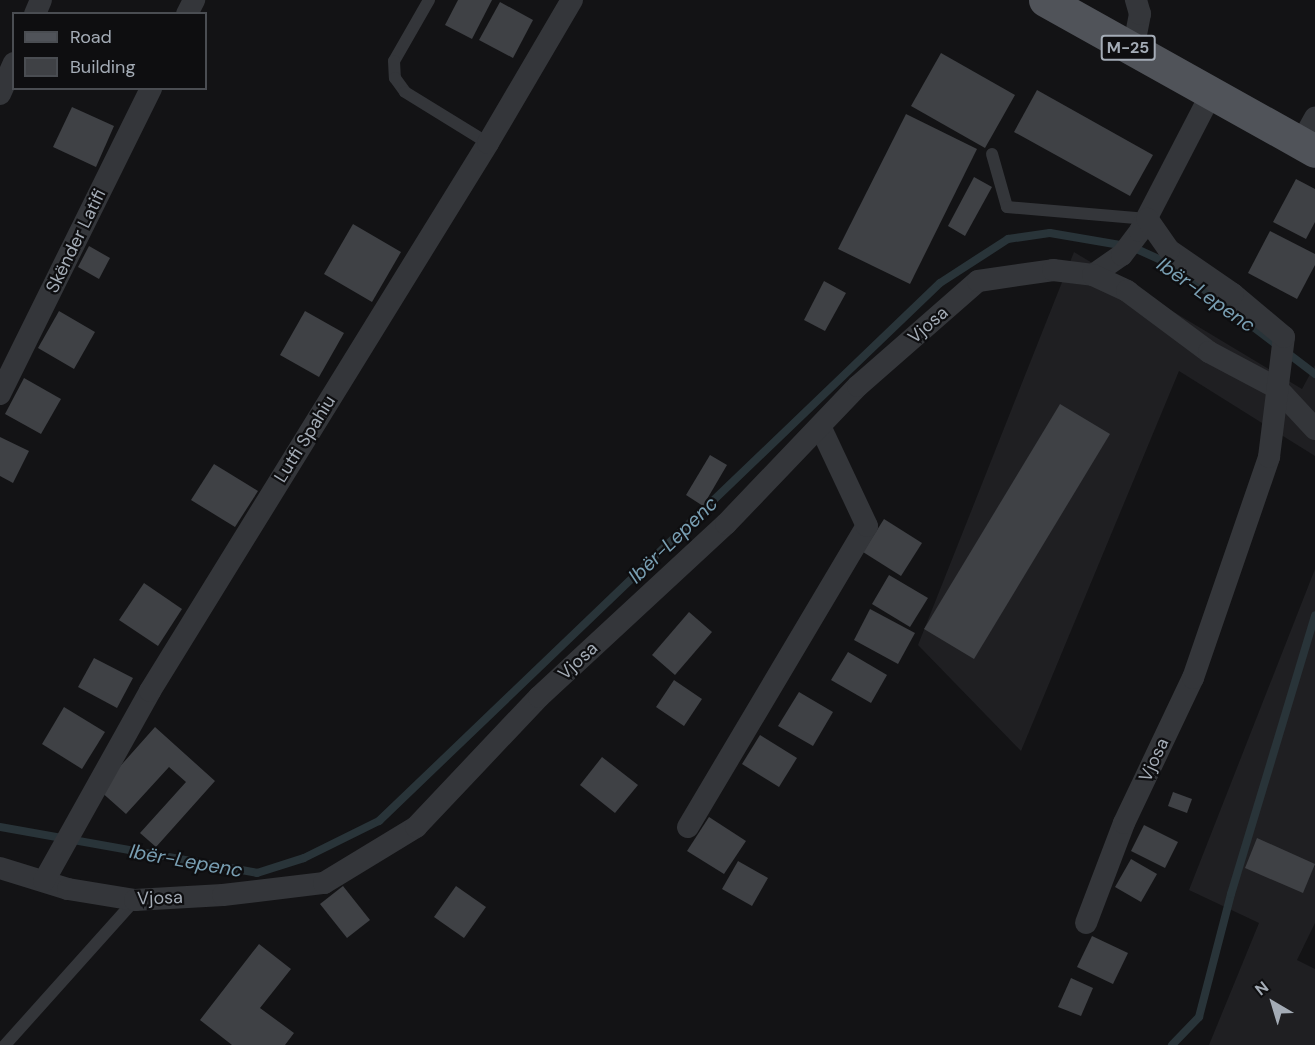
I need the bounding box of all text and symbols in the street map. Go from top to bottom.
legend [12,12,207,90]
text: Road [70,25,112,49]
road number: M-25 [1100,35,1156,61]
text: Building [70,55,135,79]
street label: Skënder Latifi [42,186,110,296]
water label: Ibër-Lepenc [1152,252,1260,338]
street label: Vjosa [904,302,952,348]
street label: Lutfi Spahiu [270,392,340,486]
water label: Ibër-Lepenc [623,492,723,588]
street label: Vjosa [554,637,602,685]
street label: Vjosa [1135,735,1173,785]
water label: Ibër-Lepenc [128,839,244,883]
street label: Vjosa [137,886,183,910]
north arrow [1243,973,1303,1033]
text: N [1251,977,1273,1000]

